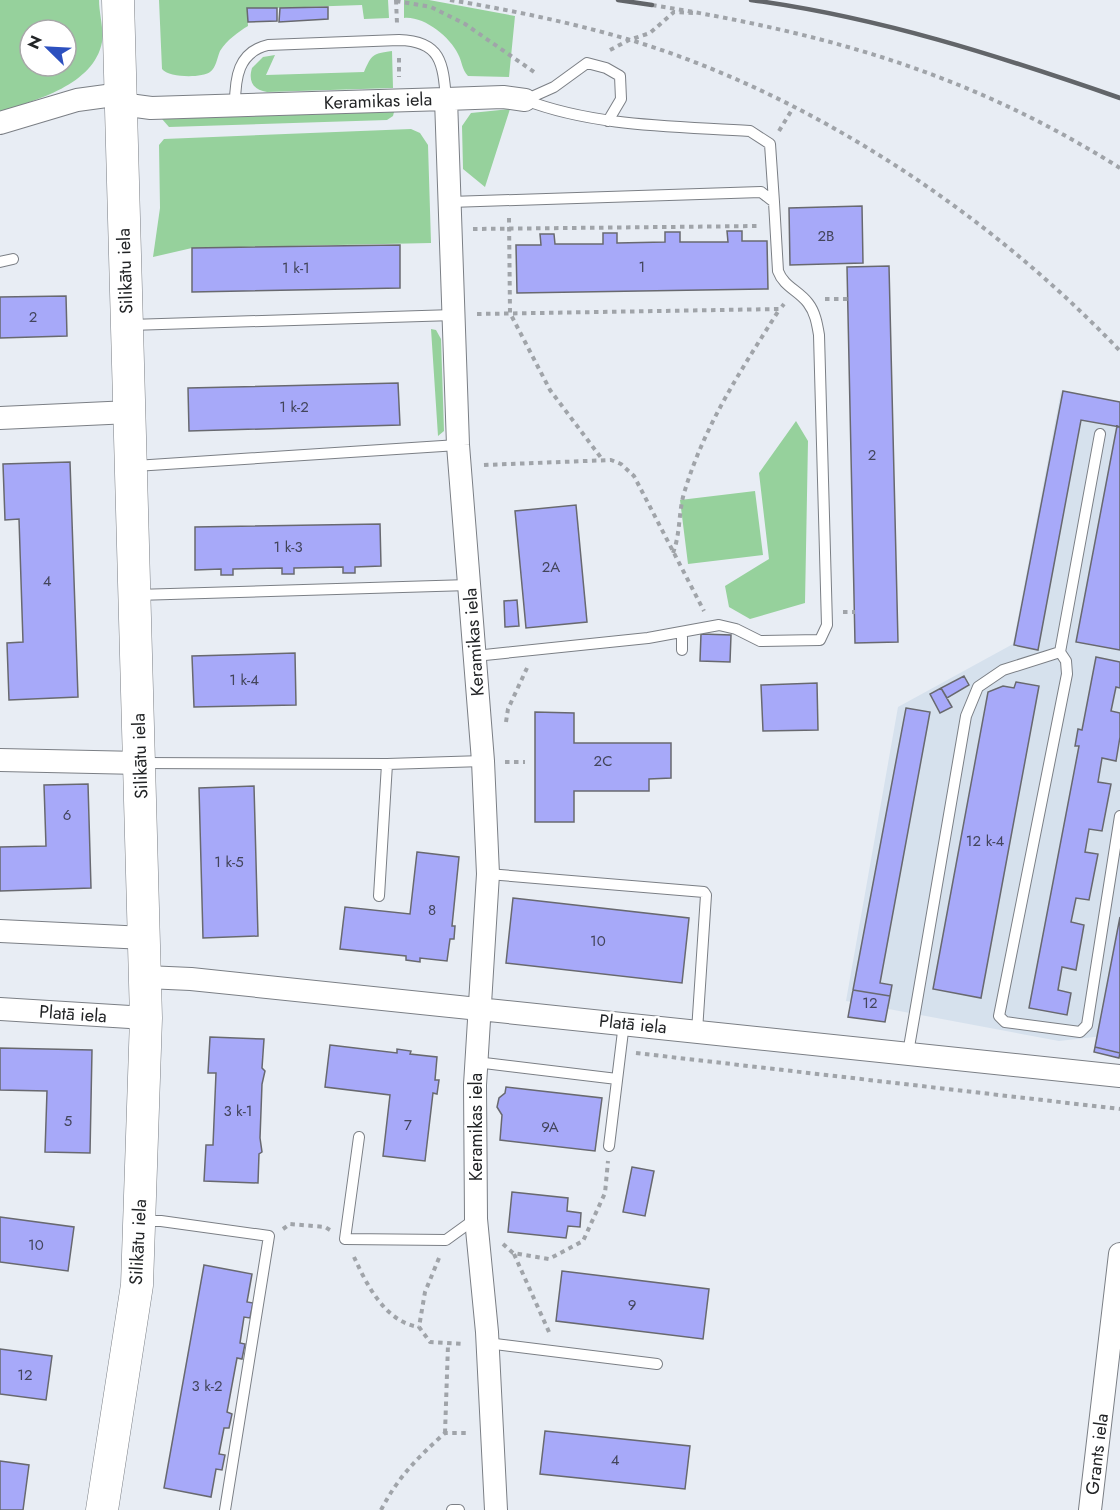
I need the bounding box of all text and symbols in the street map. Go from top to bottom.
north arrow [18,18,78,78]
text: N [22,32,48,53]
street label: Keramikas iela [323,86,433,116]
house number: 2B [818,225,834,247]
street label: Silikātu iela [111,228,139,314]
house number: 1 [639,256,645,278]
house number: 1 k-1 [282,257,310,279]
house number: 2 [29,306,37,328]
house number: 1 k-2 [279,396,309,418]
house number: 2 [868,444,876,466]
house number: 1 k-3 [273,536,303,558]
house number: 2A [542,556,560,578]
house number: 4 [43,570,52,592]
street label: Keramikas iela [457,587,491,697]
house number: 1 k-4 [229,669,259,691]
street label: Silikātu iela [126,713,154,799]
house number: 2C [594,750,612,772]
house number: 6 [63,804,71,826]
house number: 12 k-4 [966,830,1004,852]
house number: 1 k-5 [214,851,244,873]
house number: 8 [428,899,436,921]
house number: 10 [590,930,606,952]
house number: 12 [862,992,878,1014]
street label: Platā iela [38,999,108,1029]
street label: Platā iela [598,1008,668,1040]
street label: Keramikas iela [463,1073,489,1181]
house number: 3 k-1 [223,1100,253,1122]
house number: 5 [64,1110,72,1132]
house number: 7 [404,1114,412,1136]
house number: 9A [541,1116,559,1138]
street label: Silikātu iela [123,1198,153,1286]
house number: 10 [28,1234,44,1256]
house number: 9 [628,1294,636,1316]
house number: 12 [17,1364,33,1386]
house number: 3 k-2 [192,1375,222,1397]
street label: Grants iela [1079,1412,1115,1496]
house number: 4 [611,1449,620,1471]

